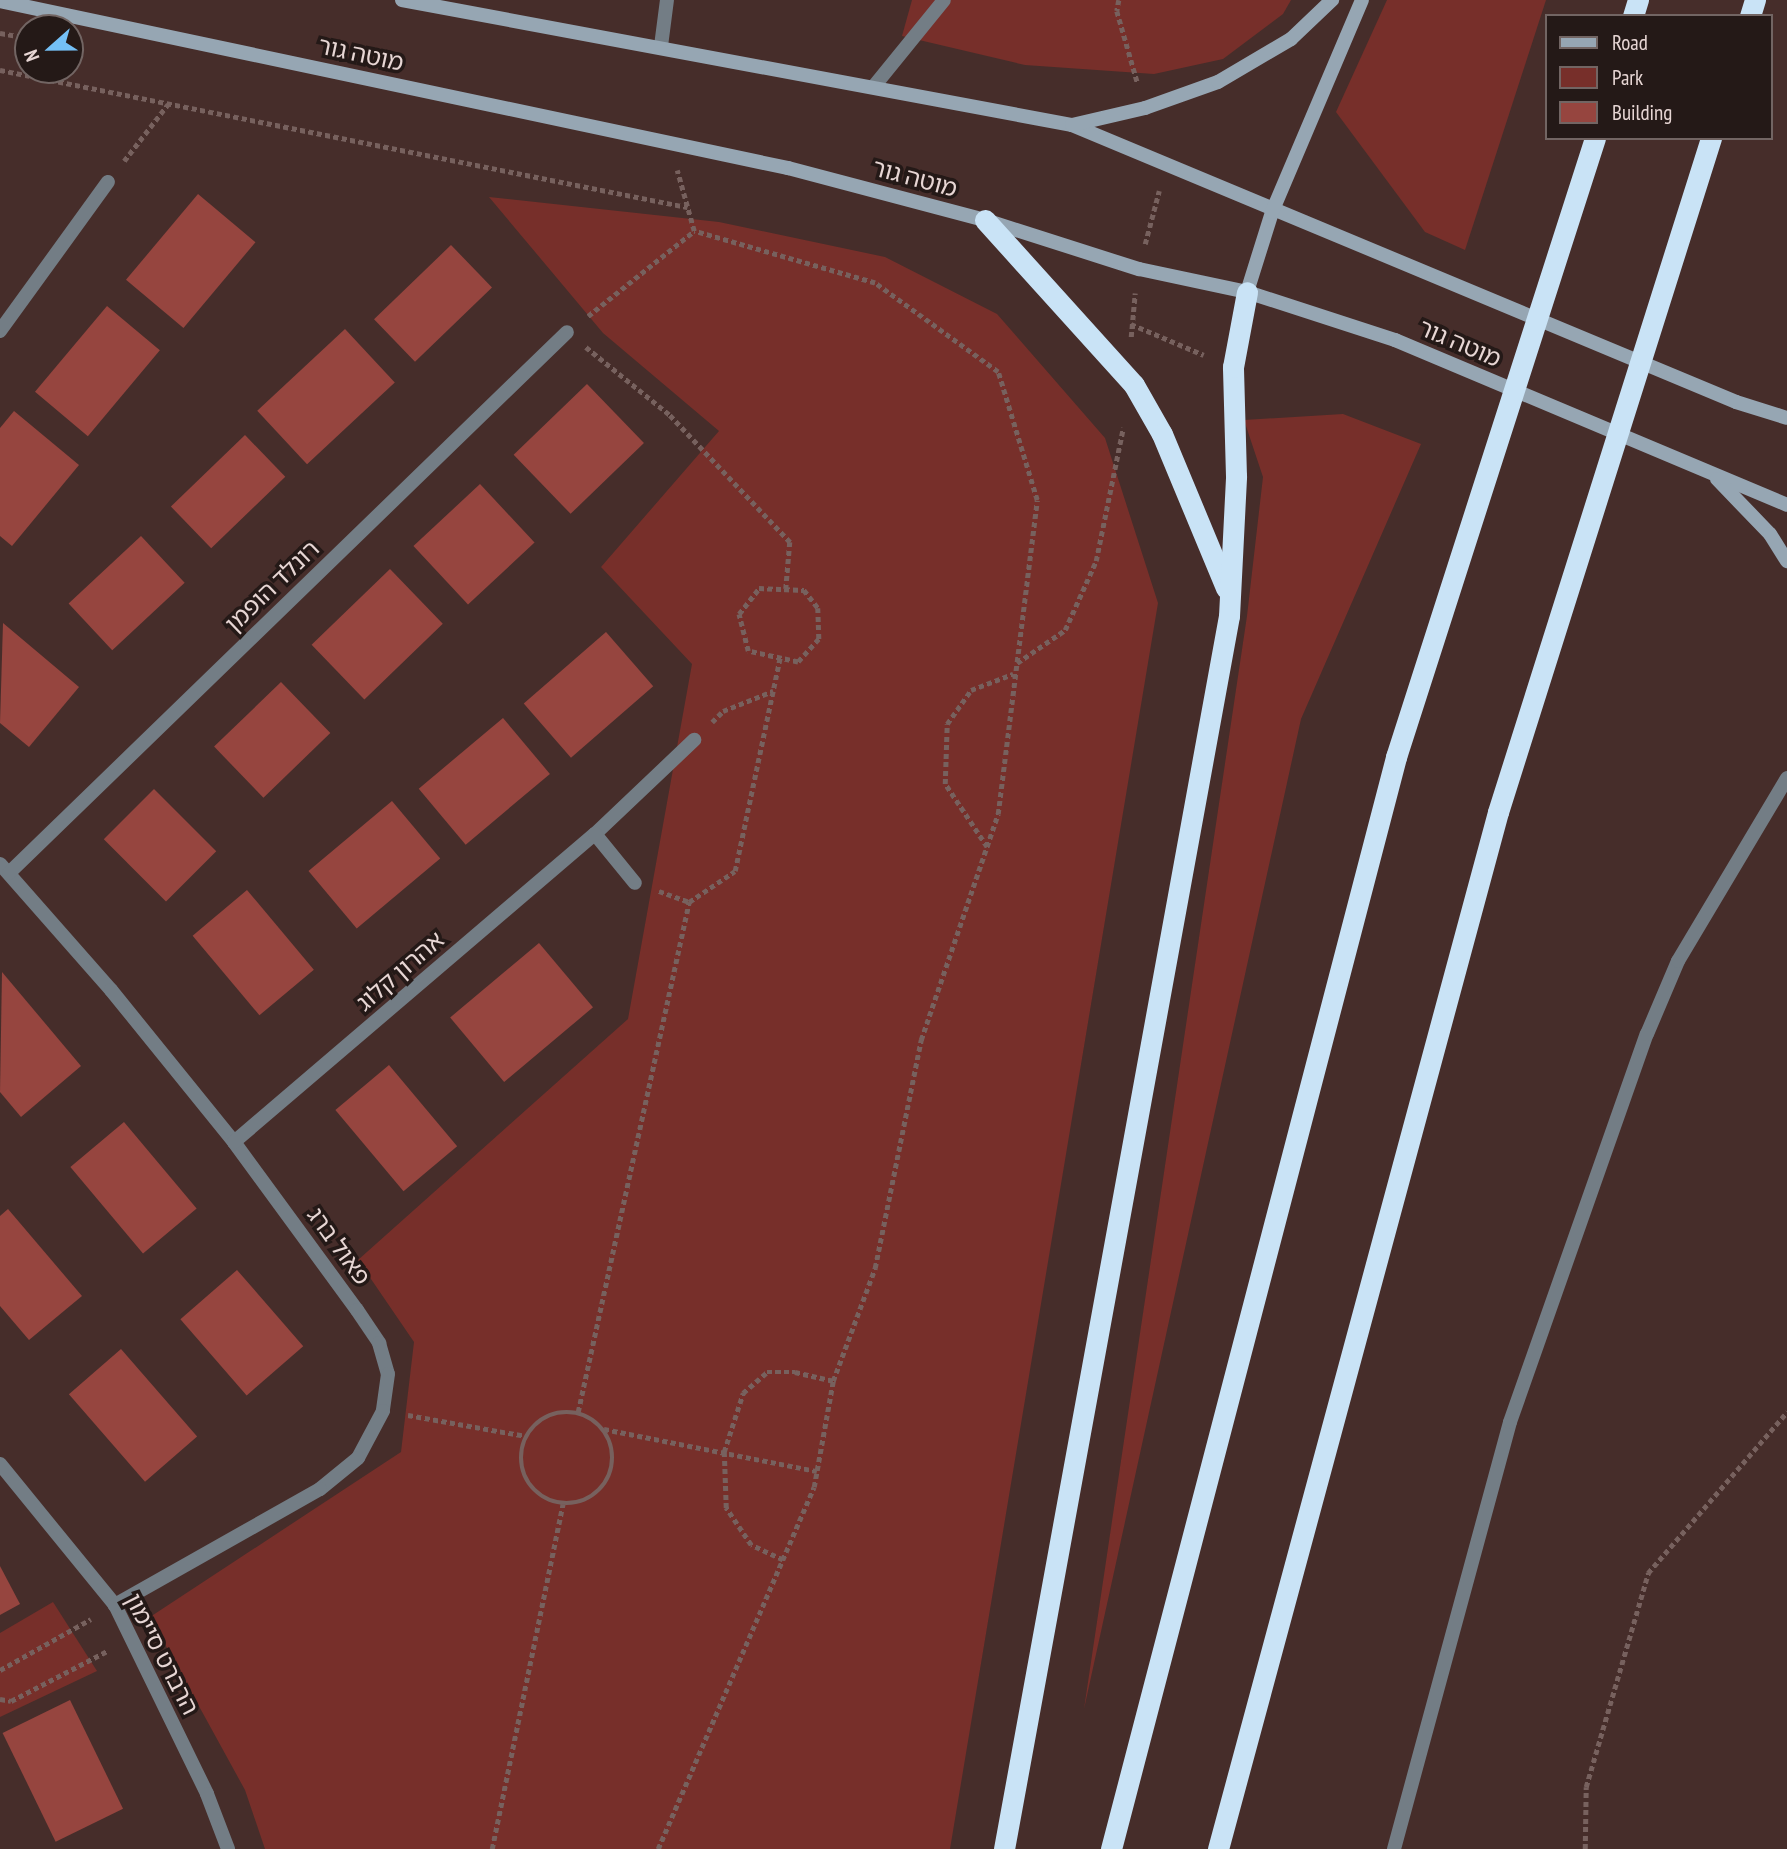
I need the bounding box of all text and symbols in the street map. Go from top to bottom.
north arrow [14,14,84,84]
legend [1546,14,1773,140]
text: Road [1612,29,1648,56]
street label: מוטה גור [316,31,406,77]
text: N [18,47,44,65]
text: Park [1612,64,1643,91]
text: Building [1612,99,1672,126]
street label: מוטה גור [869,153,961,203]
street label: מוטה גור [1415,313,1505,373]
street label: רונלד הופמן [219,534,325,638]
street label: אהרון קלוג [350,925,450,1017]
street label: פאול ברג [301,1201,377,1291]
street label: הרברט סיימון [119,1588,205,1720]

